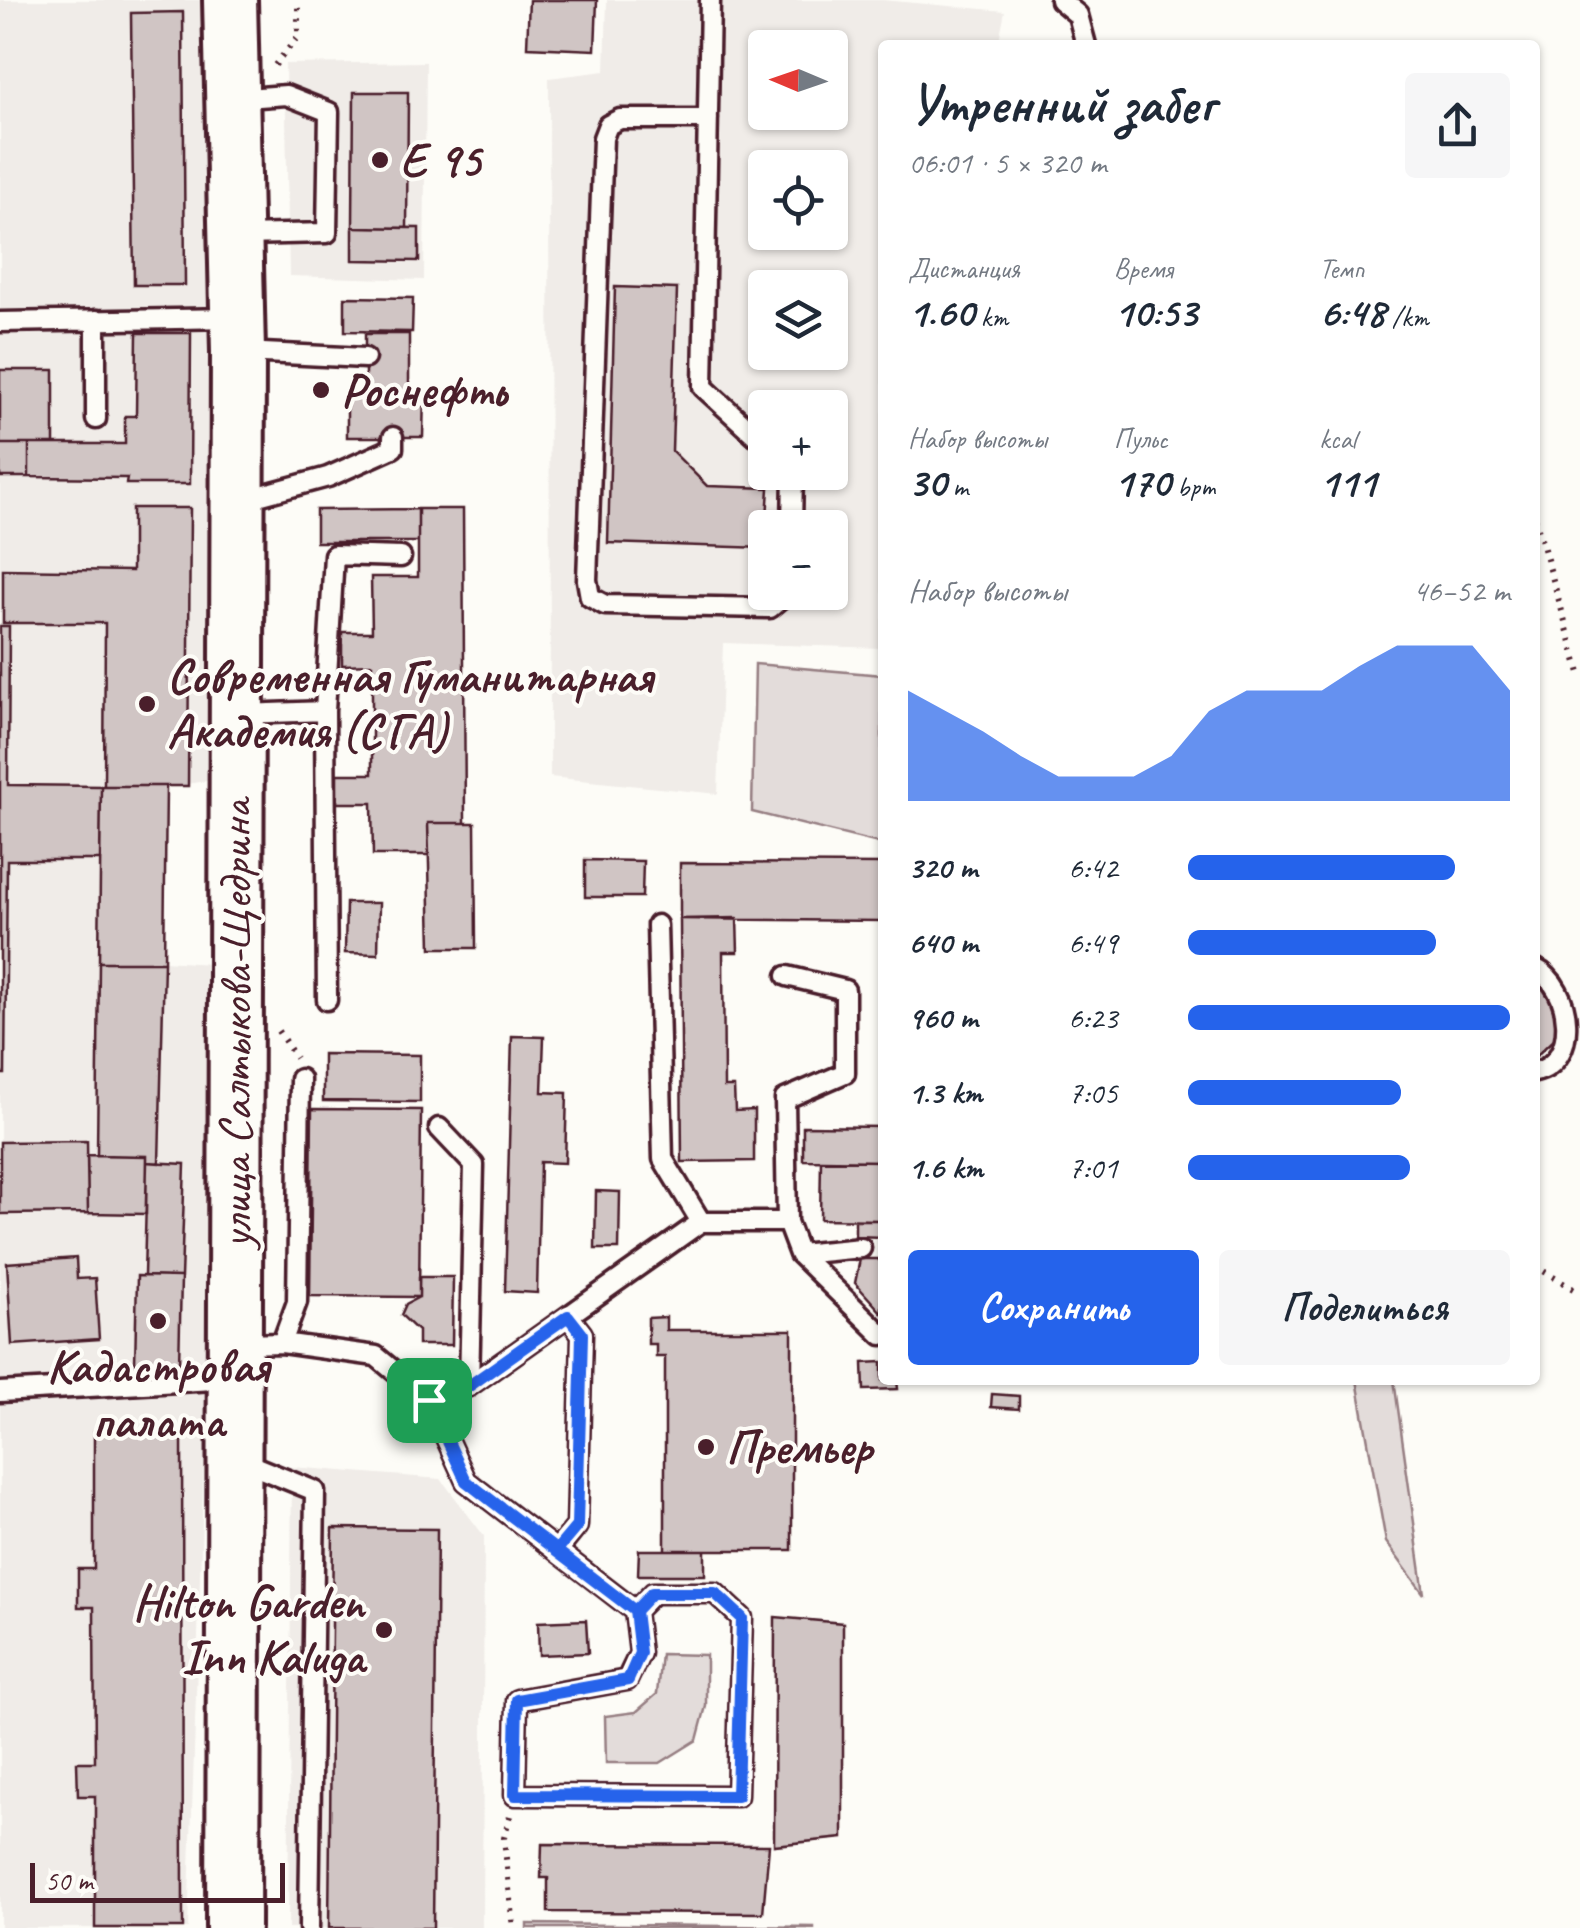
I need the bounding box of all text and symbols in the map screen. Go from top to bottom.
north arrow [748,30,848,130]
map controls [748,30,848,610]
text: Утренний забег [908,69,1215,139]
button: share [1405,73,1510,178]
place label: Е 95 [400,130,484,190]
text: 06:01 · 5 × 320 m [908,142,1106,183]
marker: Е 95 [369,149,391,171]
button: locate [748,150,848,250]
text: Дистанция [908,251,1020,286]
text: Время [1114,251,1173,286]
text: Темп [1319,251,1364,286]
button: layers [748,270,848,370]
text: 1.60 [908,286,974,339]
text: 10:53 [1114,286,1197,339]
text: 6:48 [1319,286,1385,339]
text: km [974,299,1008,334]
text: /km [1385,299,1429,334]
place label: Роснефть [341,360,510,420]
marker: Роснефть [310,379,332,401]
button: + [748,390,848,490]
text: Набор высоты [908,421,1047,456]
text: Пульс [1114,421,1168,456]
text: kcal [1319,421,1356,456]
text: 30 [908,456,946,509]
text: 170 [1114,456,1170,509]
text: 111 [1319,456,1376,509]
text: m [946,469,968,504]
text: bpm [1170,469,1215,504]
button: − [748,510,848,610]
text: Набор высоты [908,570,1067,611]
text: 46–52 m [1412,570,1510,611]
place label: Современная Гуманитарная Академия (СГА) [167,646,656,761]
marker: Современная Гуманитарная Академия (СГА) [136,693,158,715]
street label: улица Салтыкова-Щедрина [205,795,265,1252]
text: 320 m [908,847,977,888]
text: 6:42 [1068,847,1118,888]
text: 640 m [908,922,978,963]
text: 6:49 [1068,922,1118,963]
text: 960 m [908,997,977,1038]
text: 6:23 [1068,997,1118,1038]
text: 1.3 km [908,1072,982,1113]
text: 7:05 [1068,1072,1118,1113]
text: 1.6 km [908,1147,983,1188]
text: 7:01 [1068,1147,1118,1188]
button: Сохранить [908,1250,1199,1365]
button: Поделиться [1219,1250,1510,1365]
marker: Кадастровая палата [147,1310,169,1332]
place label: Кадастровая палата [47,1336,272,1451]
pin [387,1358,472,1443]
icon: arrive [402,1373,457,1428]
place label: Премьер [726,1417,875,1477]
marker: Премьер [695,1436,717,1458]
place label: Hilton Garden Inn Kaluga [133,1572,368,1687]
marker: Hilton Garden Inn Kaluga [373,1619,395,1641]
scale bar [30,1858,285,1902]
text: 50 m [45,1863,93,1898]

